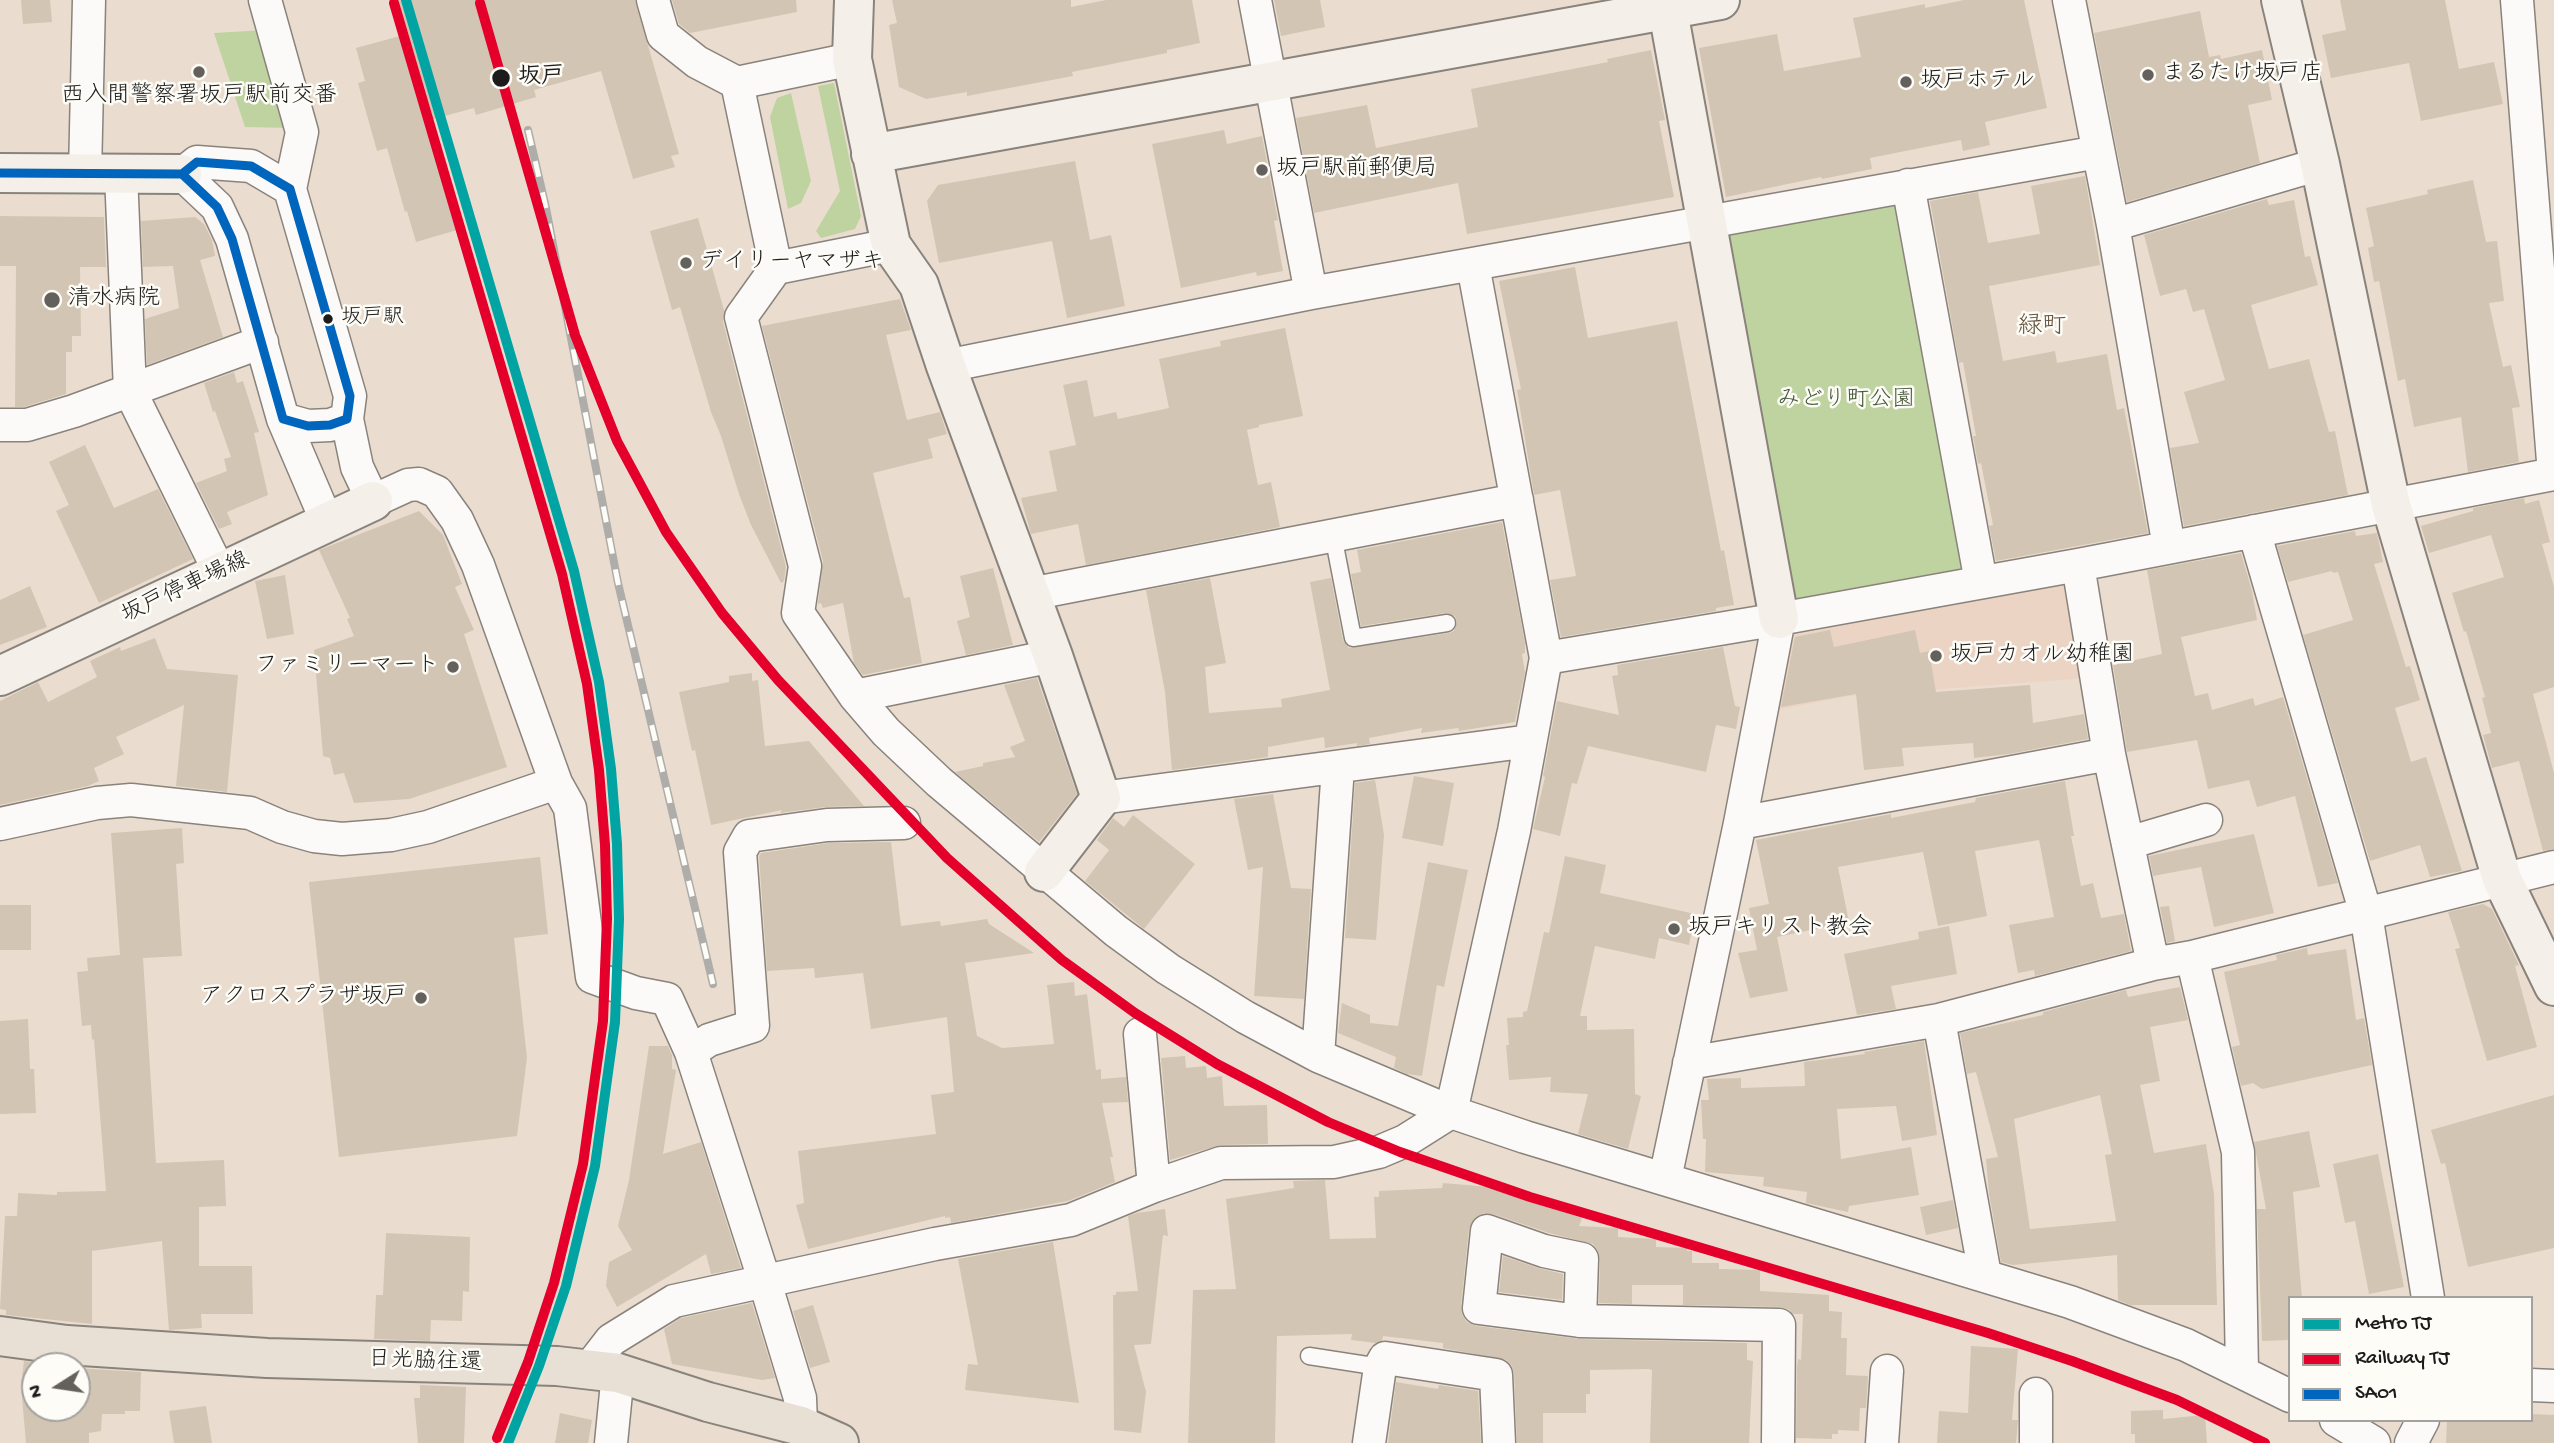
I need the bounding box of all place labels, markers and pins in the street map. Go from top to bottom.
place label: まるたけ坂戸店 [2162,61,2323,89]
marker: 西入間警察署坂戸駅前交番 [191,64,207,80]
place label: 坂戸 [518,64,564,92]
marker: 坂戸 [490,67,512,89]
marker: まるたけ坂戸店 [2140,67,2156,83]
place label: 坂戸ホテル [1920,68,2035,96]
marker: 坂戸ホテル [1898,74,1914,90]
place label: 西入間警察署坂戸駅前交番 [61,83,337,111]
place label: 坂戸駅前郵便局 [1276,156,1437,184]
marker: 坂戸駅前郵便局 [1254,162,1270,178]
place label: デイリーヤマザキ [700,249,884,277]
marker: デイリーヤマザキ [678,255,694,271]
place label: 清水病院 [68,286,160,314]
marker: 清水病院 [42,290,62,310]
place label: 坂戸駅 [341,306,404,332]
marker: 坂戸駅 [321,312,335,326]
place label: 坂戸カオル幼稚園 [1950,642,2134,670]
marker: 坂戸カオル幼稚園 [1928,648,1944,664]
place label: ファミリーマート [255,653,439,681]
marker: ファミリーマート [445,659,461,675]
place label: 坂戸キリスト教会 [1688,915,1872,943]
marker: 坂戸キリスト教会 [1666,921,1682,937]
place label: アクロスプラザ坂戸 [200,984,407,1012]
marker: アクロスプラザ坂戸 [413,990,429,1006]

